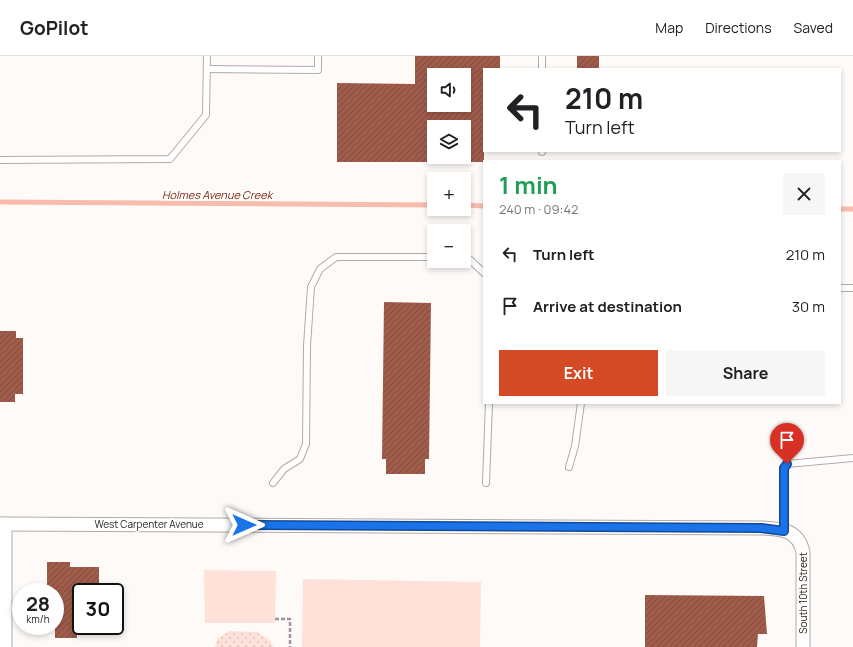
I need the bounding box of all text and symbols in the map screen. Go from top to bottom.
text: GoPilot [20,15,88,41]
text: Map [655,18,683,37]
text: Directions [705,18,772,37]
text: Saved [794,18,833,37]
map controls [427,68,471,268]
button: sound [427,68,471,112]
text: 210 m [565,79,643,117]
icon: left [499,84,551,136]
text: Turn left [565,115,635,139]
button: layers [427,120,471,164]
text: 1 min [499,168,558,201]
button: + [427,172,471,216]
button: close [783,173,825,215]
water label: Holmes Avenue Creek [162,187,274,202]
text: 240 m · 09:42 [499,200,578,218]
button: − [427,224,471,268]
icon: left [499,243,521,265]
text: Turn left [533,244,595,265]
text: 210 m [786,244,825,265]
icon: arrive [499,295,521,317]
text: Arrive at destination [533,296,682,317]
text: 30 m [792,296,825,317]
button: Exit [499,350,658,396]
button: Share [666,350,825,396]
pin [770,423,804,464]
icon: arrive [776,429,798,451]
position arrow [223,504,265,546]
street label: West Carpenter Avenue [94,517,204,531]
street label: South 10th Street [796,552,810,634]
speed limit sign: 30 [72,583,124,635]
text: 28 [26,590,50,617]
text: km/h [26,612,50,626]

